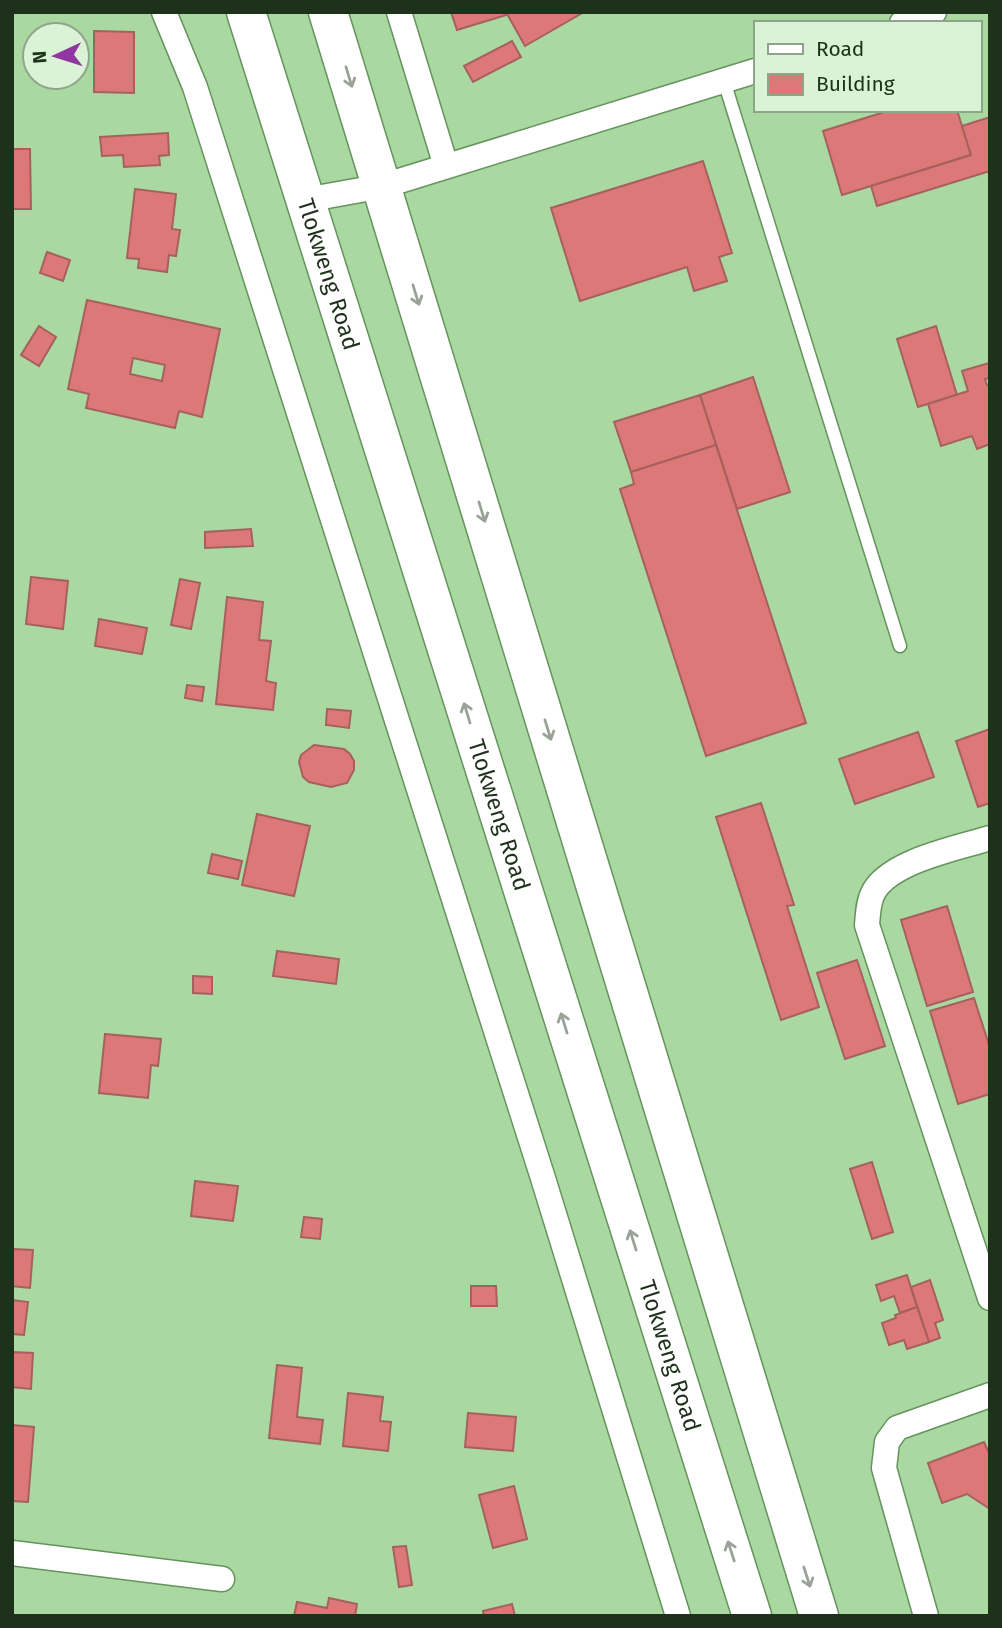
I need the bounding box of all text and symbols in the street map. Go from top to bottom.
north arrow [21,21,91,91]
legend [754,21,981,112]
text: Road [816,36,864,62]
text: N [28,50,51,64]
one-way arrow [343,66,356,88]
text: Building [816,71,895,97]
street label: Tlokweng Road [292,195,366,353]
one-way arrow [410,283,423,305]
one-way arrow [477,501,490,523]
one-way arrow [459,702,472,724]
one-way arrow [543,719,556,741]
street label: Tlokweng Road [462,736,536,894]
one-way arrow [557,1013,570,1035]
one-way arrow [625,1230,638,1252]
street label: Tlokweng Road [633,1277,707,1435]
one-way arrow [724,1540,736,1562]
one-way arrow [802,1566,815,1588]

